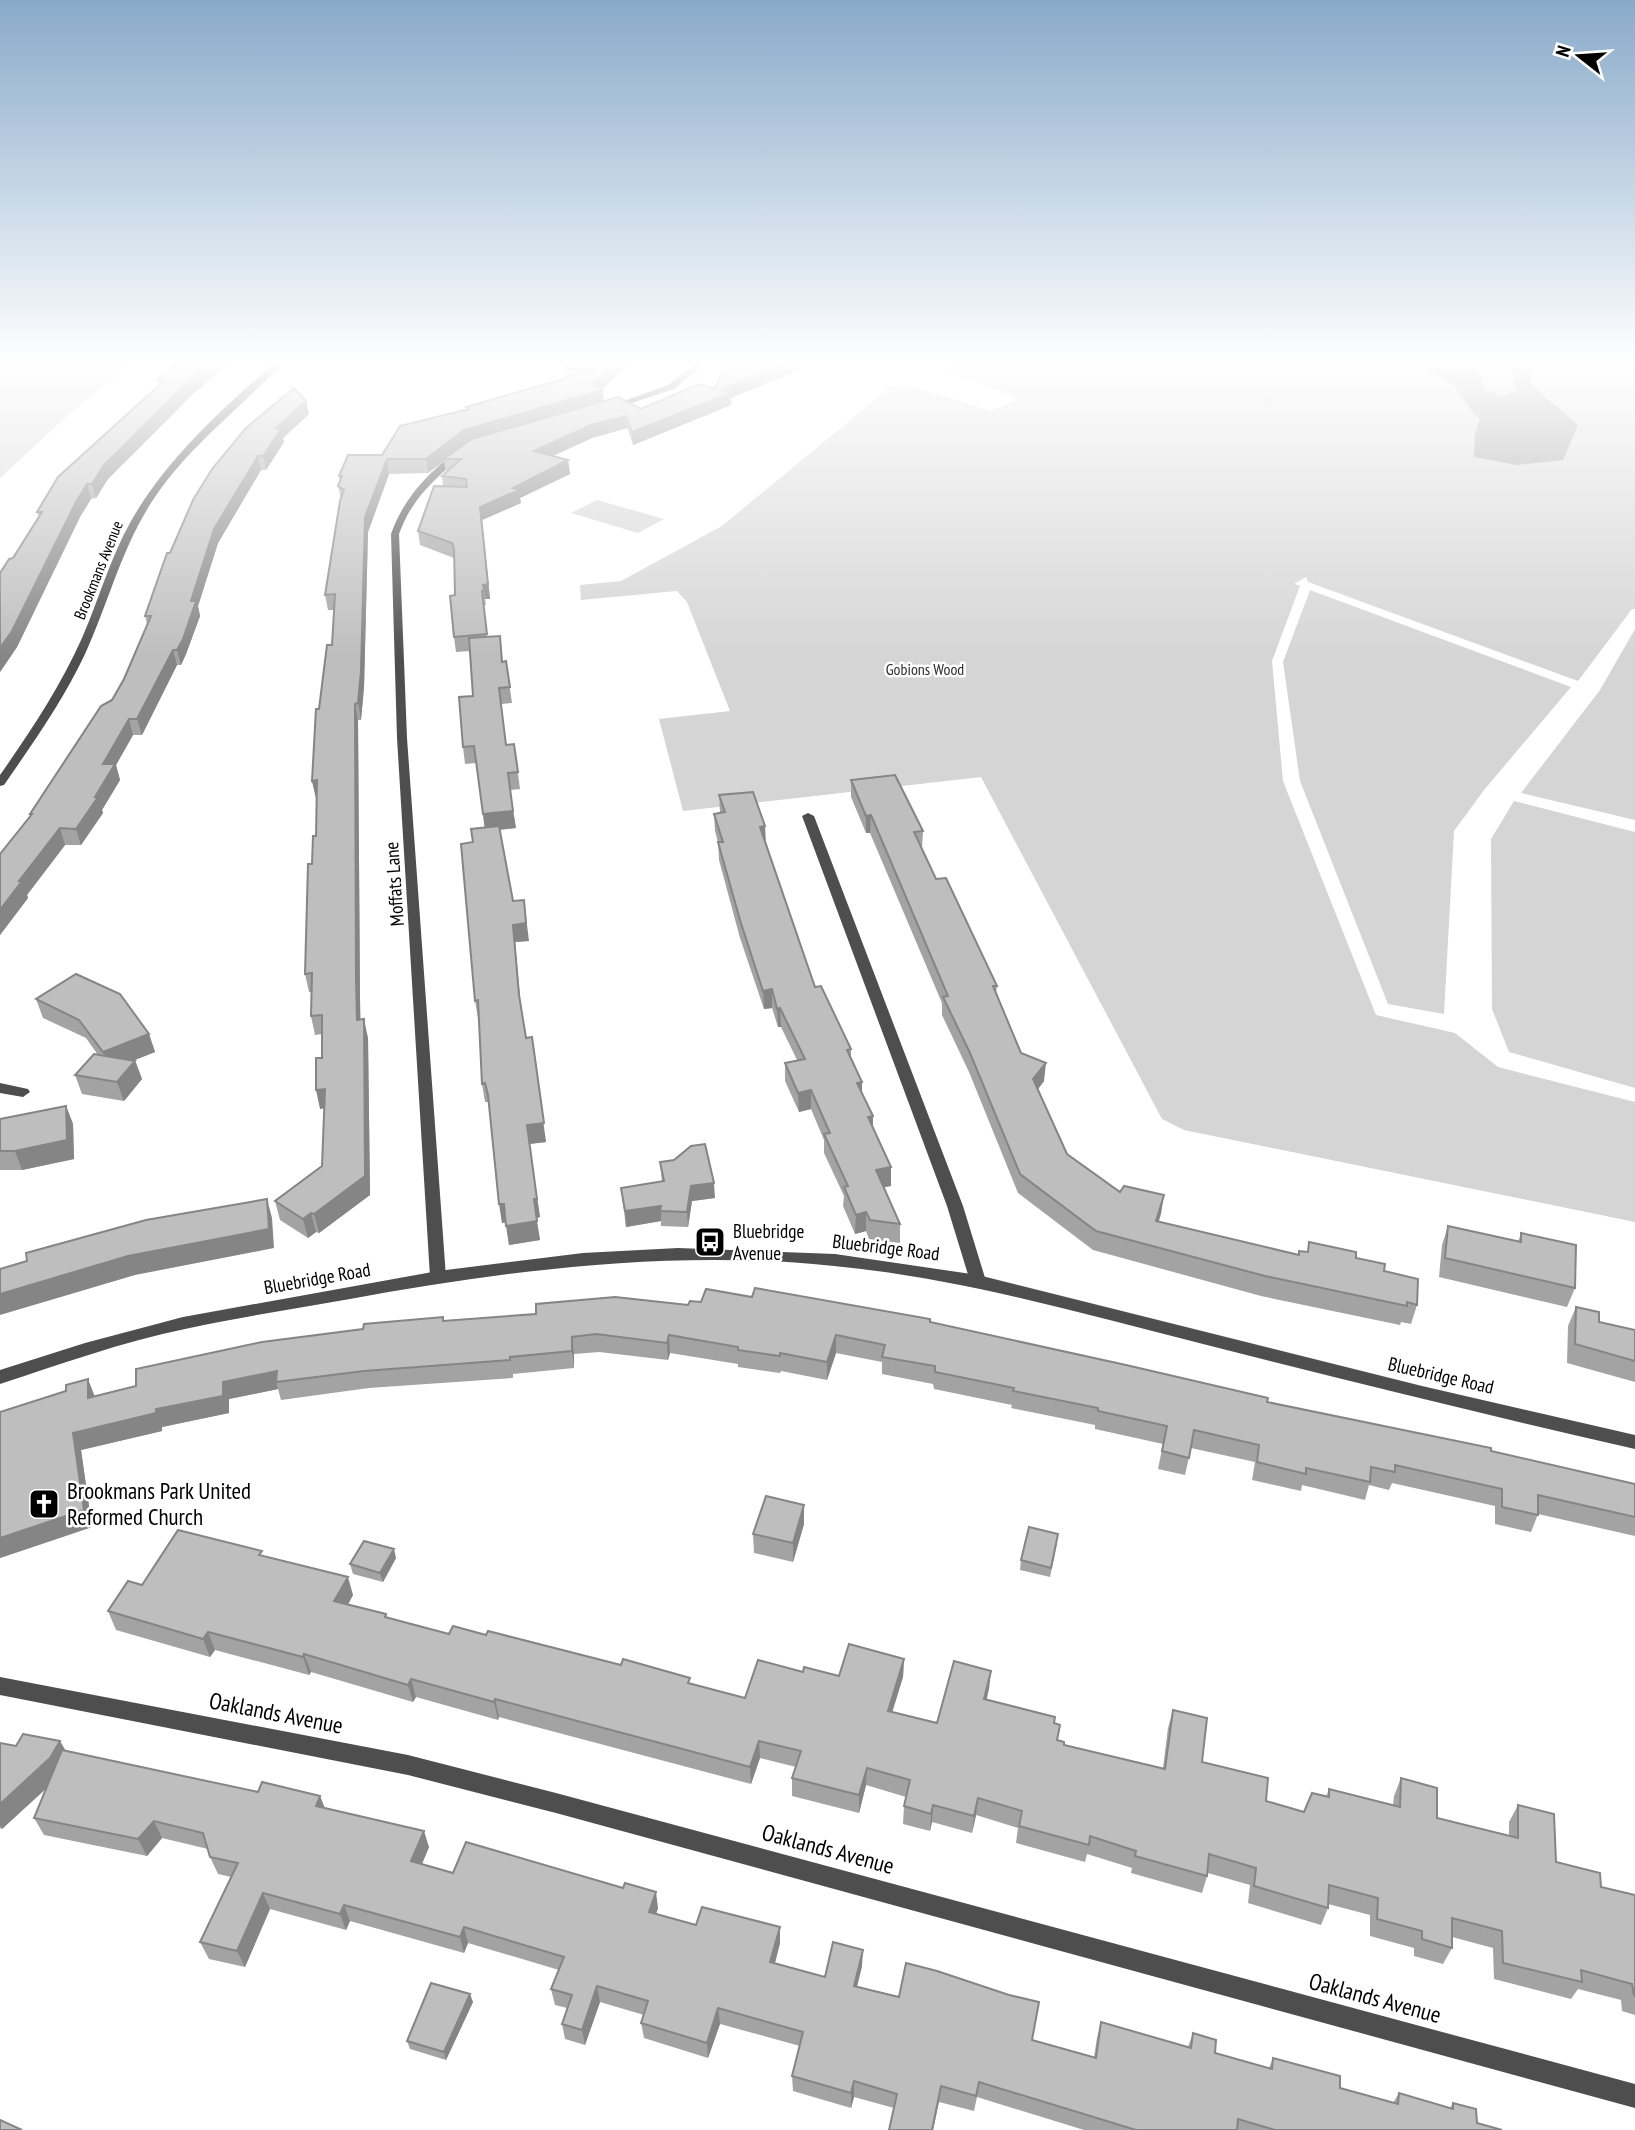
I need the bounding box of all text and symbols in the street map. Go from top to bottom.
north arrow [1544,21,1614,91]
text: N [1550,43,1576,59]
street label: Brookmans Avenue [69,518,127,622]
park label: Gobions Wood [886,659,964,679]
street label: Moffats Lane [379,841,409,927]
place label: Bluebridge Avenue [733,1219,804,1265]
bus stop icon: Bluebridge Avenue [693,1225,727,1259]
street label: Bluebridge Road [831,1229,941,1265]
street label: Bluebridge Road [262,1257,372,1299]
street label: Bluebridge Road [1386,1351,1496,1399]
place label: Brookmans Park United Reformed Church [67,1476,251,1531]
church icon: Brookmans Park United Reformed Church [27,1487,61,1521]
street label: Oaklands Avenue [207,1685,345,1740]
street label: Oaklands Avenue [759,1817,897,1880]
street label: Oaklands Avenue [1306,1966,1444,2029]

